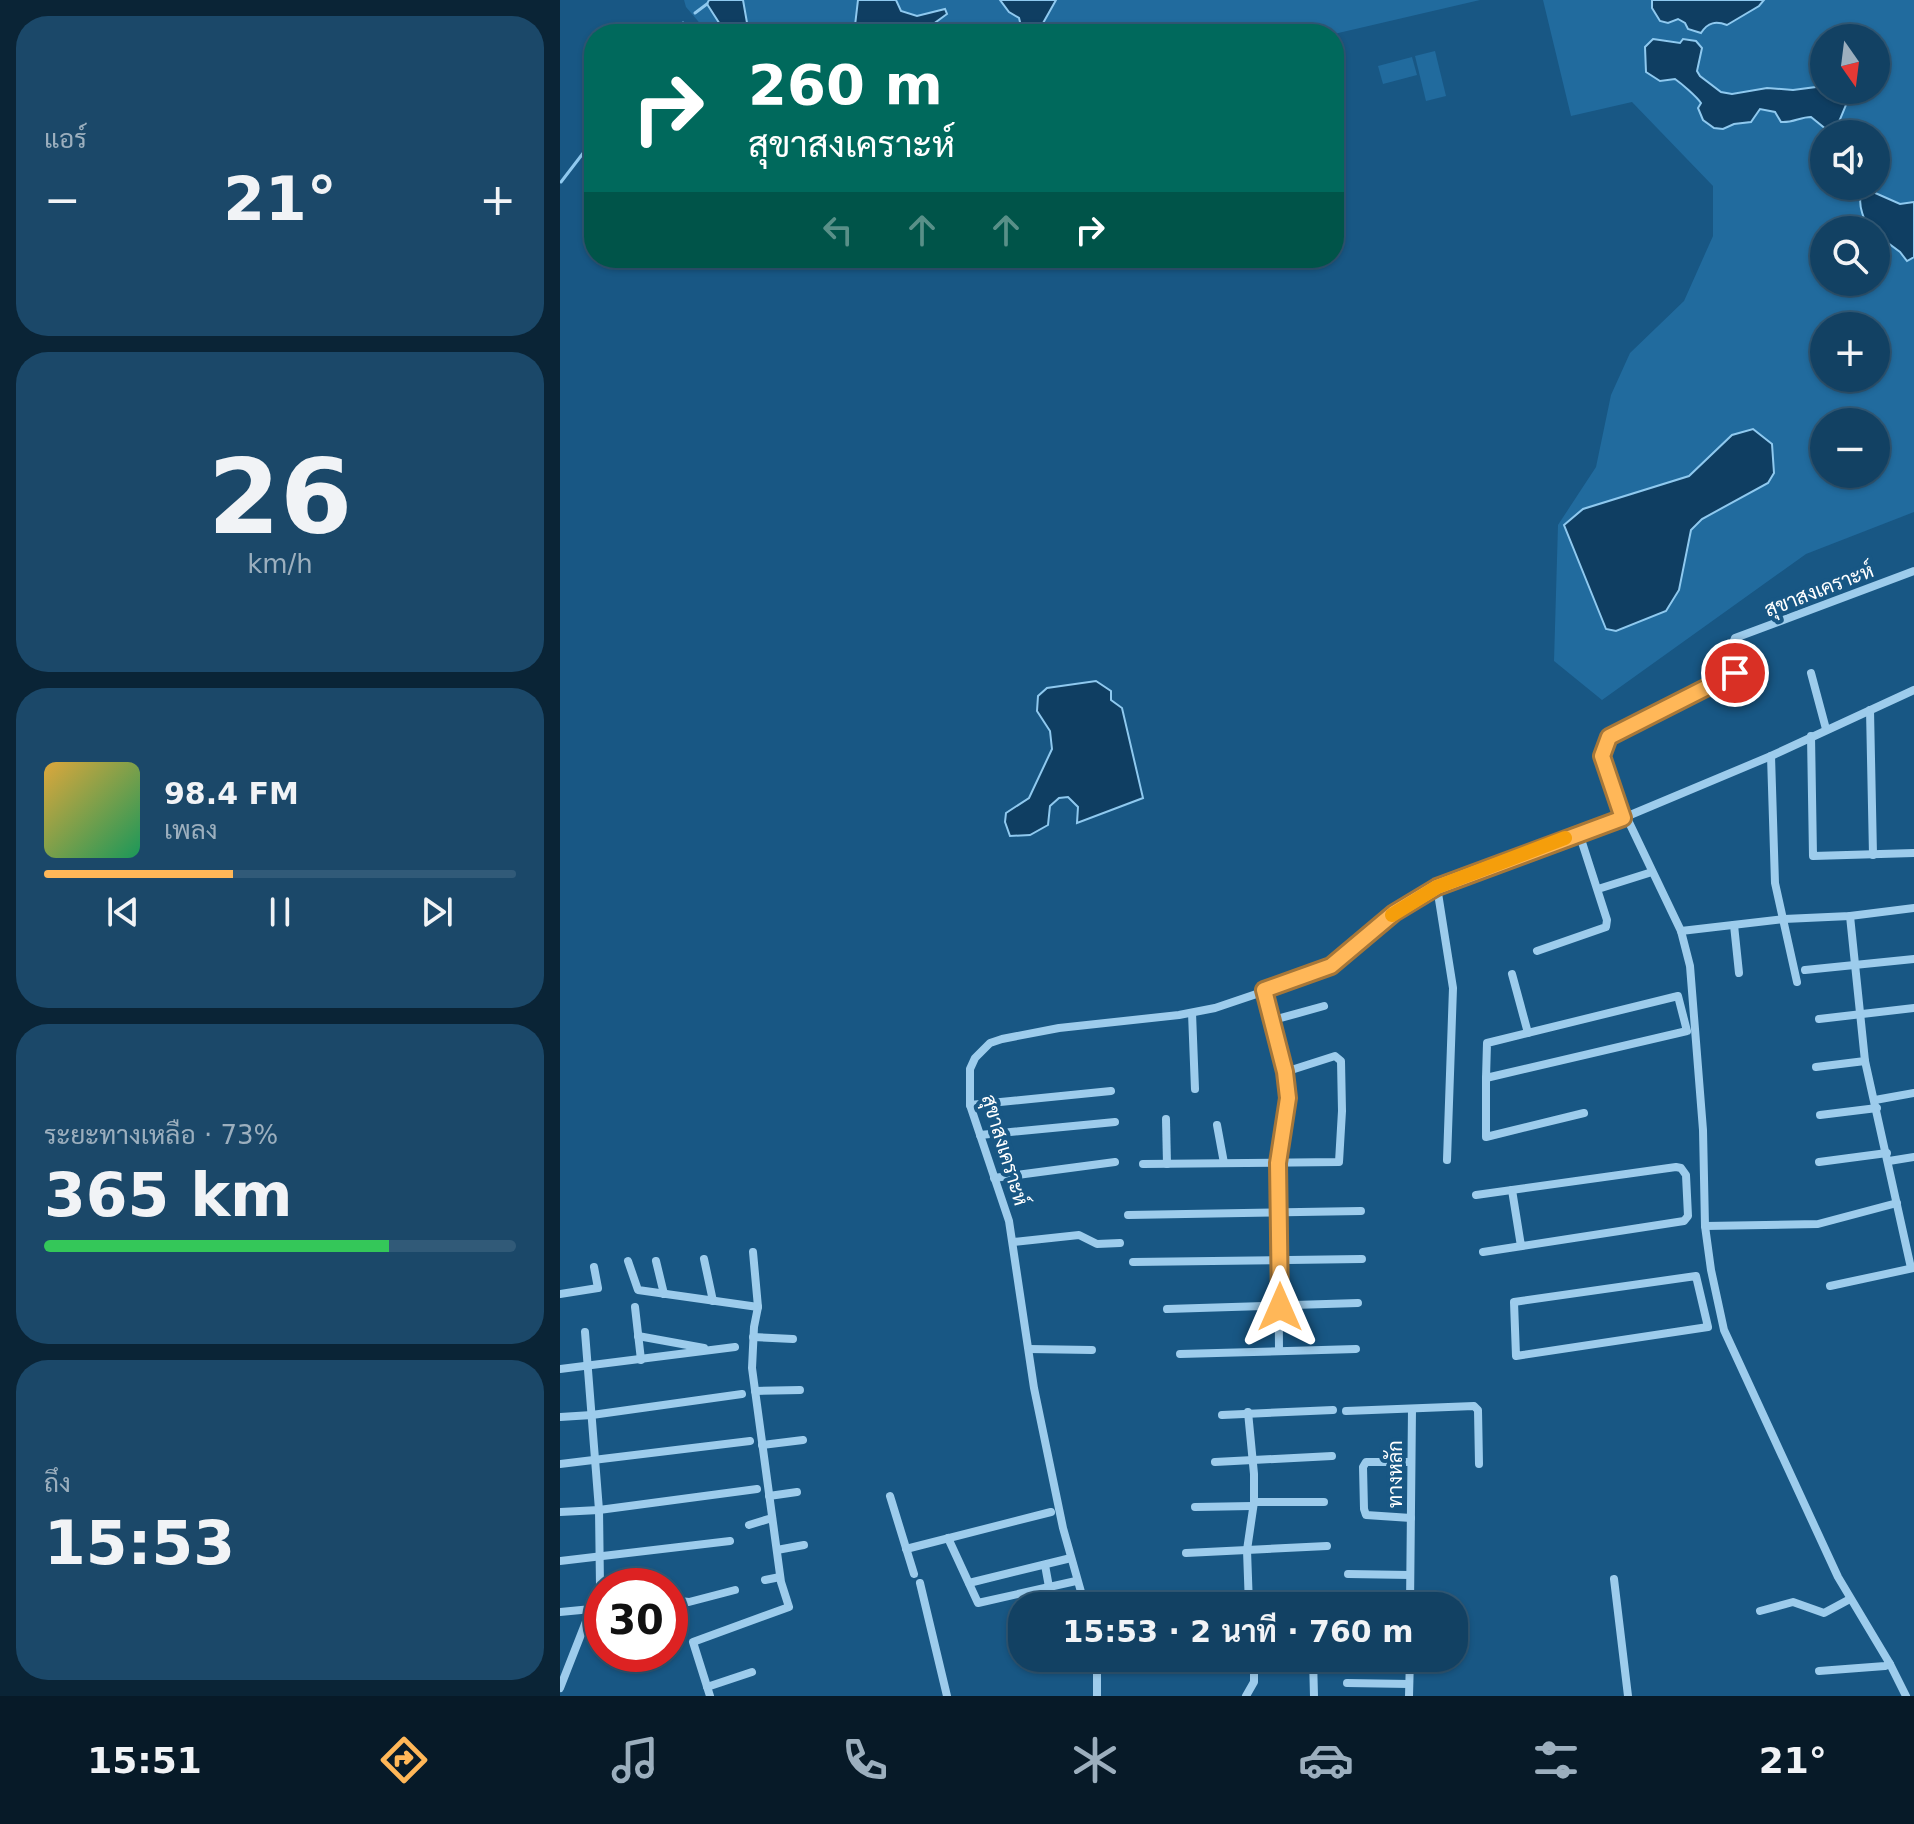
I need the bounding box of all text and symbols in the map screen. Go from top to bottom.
north arrow [1810,24,1890,104]
map controls [1810,24,1890,488]
text: 260 m [748,52,943,117]
icon: right [616,56,720,160]
button: sound [1810,120,1890,200]
text: แอร์ [44,124,87,154]
text: สุขาสงเคราะห์ [748,124,955,165]
text: 21° [223,164,337,234]
text: − [44,174,81,225]
text: + [479,174,516,225]
icon: left [816,208,860,252]
icon: ahead [900,208,944,252]
icon: ahead [984,208,1028,252]
icon: right [1068,208,1112,252]
button: search [1810,216,1890,296]
button: + [1810,312,1890,392]
button: − [1810,408,1890,488]
text: 26 [208,436,352,558]
text: km/h [247,549,313,579]
street label: สุขาสงเคราะห์ [1760,556,1878,624]
pin [1701,639,1769,707]
icon: arrive [1713,651,1757,695]
text: 98.4 FM [164,776,299,811]
text: เพลง [164,815,218,845]
icon: previous [101,890,145,934]
icon: pause [258,890,302,934]
icon: next [415,890,459,934]
street label: สุขาสงเคราะห์ [975,1091,1035,1209]
text: ระยะทางเหลือ · 73% [44,1120,278,1150]
text: 365 km [44,1160,293,1230]
position arrow [1238,1265,1322,1349]
street label: ทางหลัก [1383,1440,1407,1508]
text: ถึง [44,1468,71,1498]
text: 15:53 [44,1508,235,1578]
speed limit sign: 30 [584,1568,688,1672]
text: 15:53 · 2 นาที · 760 m [1063,1614,1413,1649]
icon: directions [376,1732,432,1788]
icon: music [607,1732,663,1788]
icon: phone [837,1732,893,1788]
icon: climate [1067,1732,1123,1788]
icon: car [1298,1732,1354,1788]
icon: filters [1528,1732,1584,1788]
text: 15:51 [87,1740,202,1781]
text: 21° [1759,1740,1827,1781]

